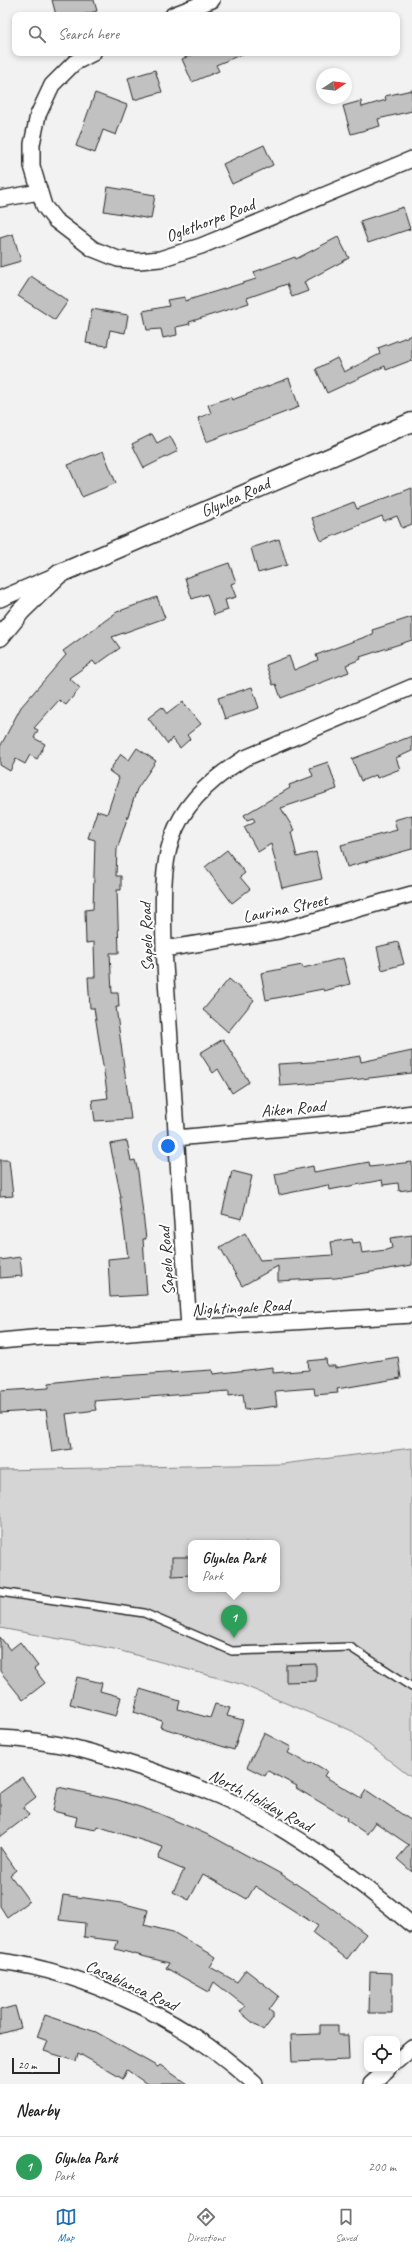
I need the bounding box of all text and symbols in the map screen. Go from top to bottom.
search box [12,12,400,56]
icon: search [26,23,48,45]
text: Search here [58,25,119,44]
north arrow [316,68,352,104]
street label: Oglethorpe Road [163,193,260,247]
street label: Glynlea Road [198,472,275,522]
street label: Laurina Street [241,889,332,928]
street label: Sapelo Road [135,900,158,972]
street label: Aiken Road [260,1095,328,1122]
your location [158,1136,178,1156]
street label: Sapelo Road [153,1224,179,1296]
street label: Nightingale Road [192,1294,293,1321]
popup [188,1540,280,1592]
text: Glynlea Park [202,1549,266,1568]
text: Park [202,1568,223,1584]
pin: 1 [221,1605,247,1638]
street label: North Holiday Road [205,1764,318,1838]
street label: Casablanca Road [82,1955,183,2017]
map controls [364,2036,400,2072]
button: locate [364,2036,400,2072]
scale bar [12,2056,60,2075]
text: 20 m [18,2058,37,2072]
text: Nearby [16,2100,59,2121]
text: Glynlea Park [54,2149,117,2168]
text: 1 [26,2159,32,2175]
text: 200 m [368,2159,396,2175]
text: Park [54,2168,75,2184]
tab: Map [55,2206,77,2244]
tab: Directions [187,2206,225,2244]
tab: Saved [335,2206,357,2244]

